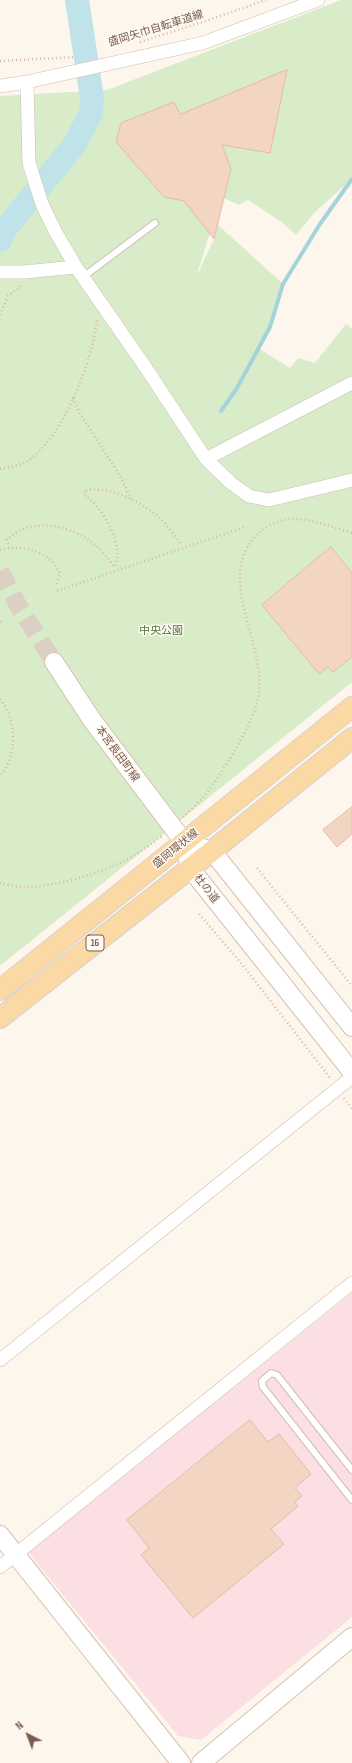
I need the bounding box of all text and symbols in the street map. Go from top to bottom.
street label: 盛岡矢巾自転車道線 [107,8,205,50]
park label: 中央公園 [139,624,183,638]
street label: 本宮長田町線 [92,723,142,785]
street label: 盛岡環状線 [150,827,202,871]
street label: 杜の道 [191,872,221,906]
road number: 16 [86,935,104,951]
north arrow [8,1715,48,1755]
text: N [13,1719,26,1733]

